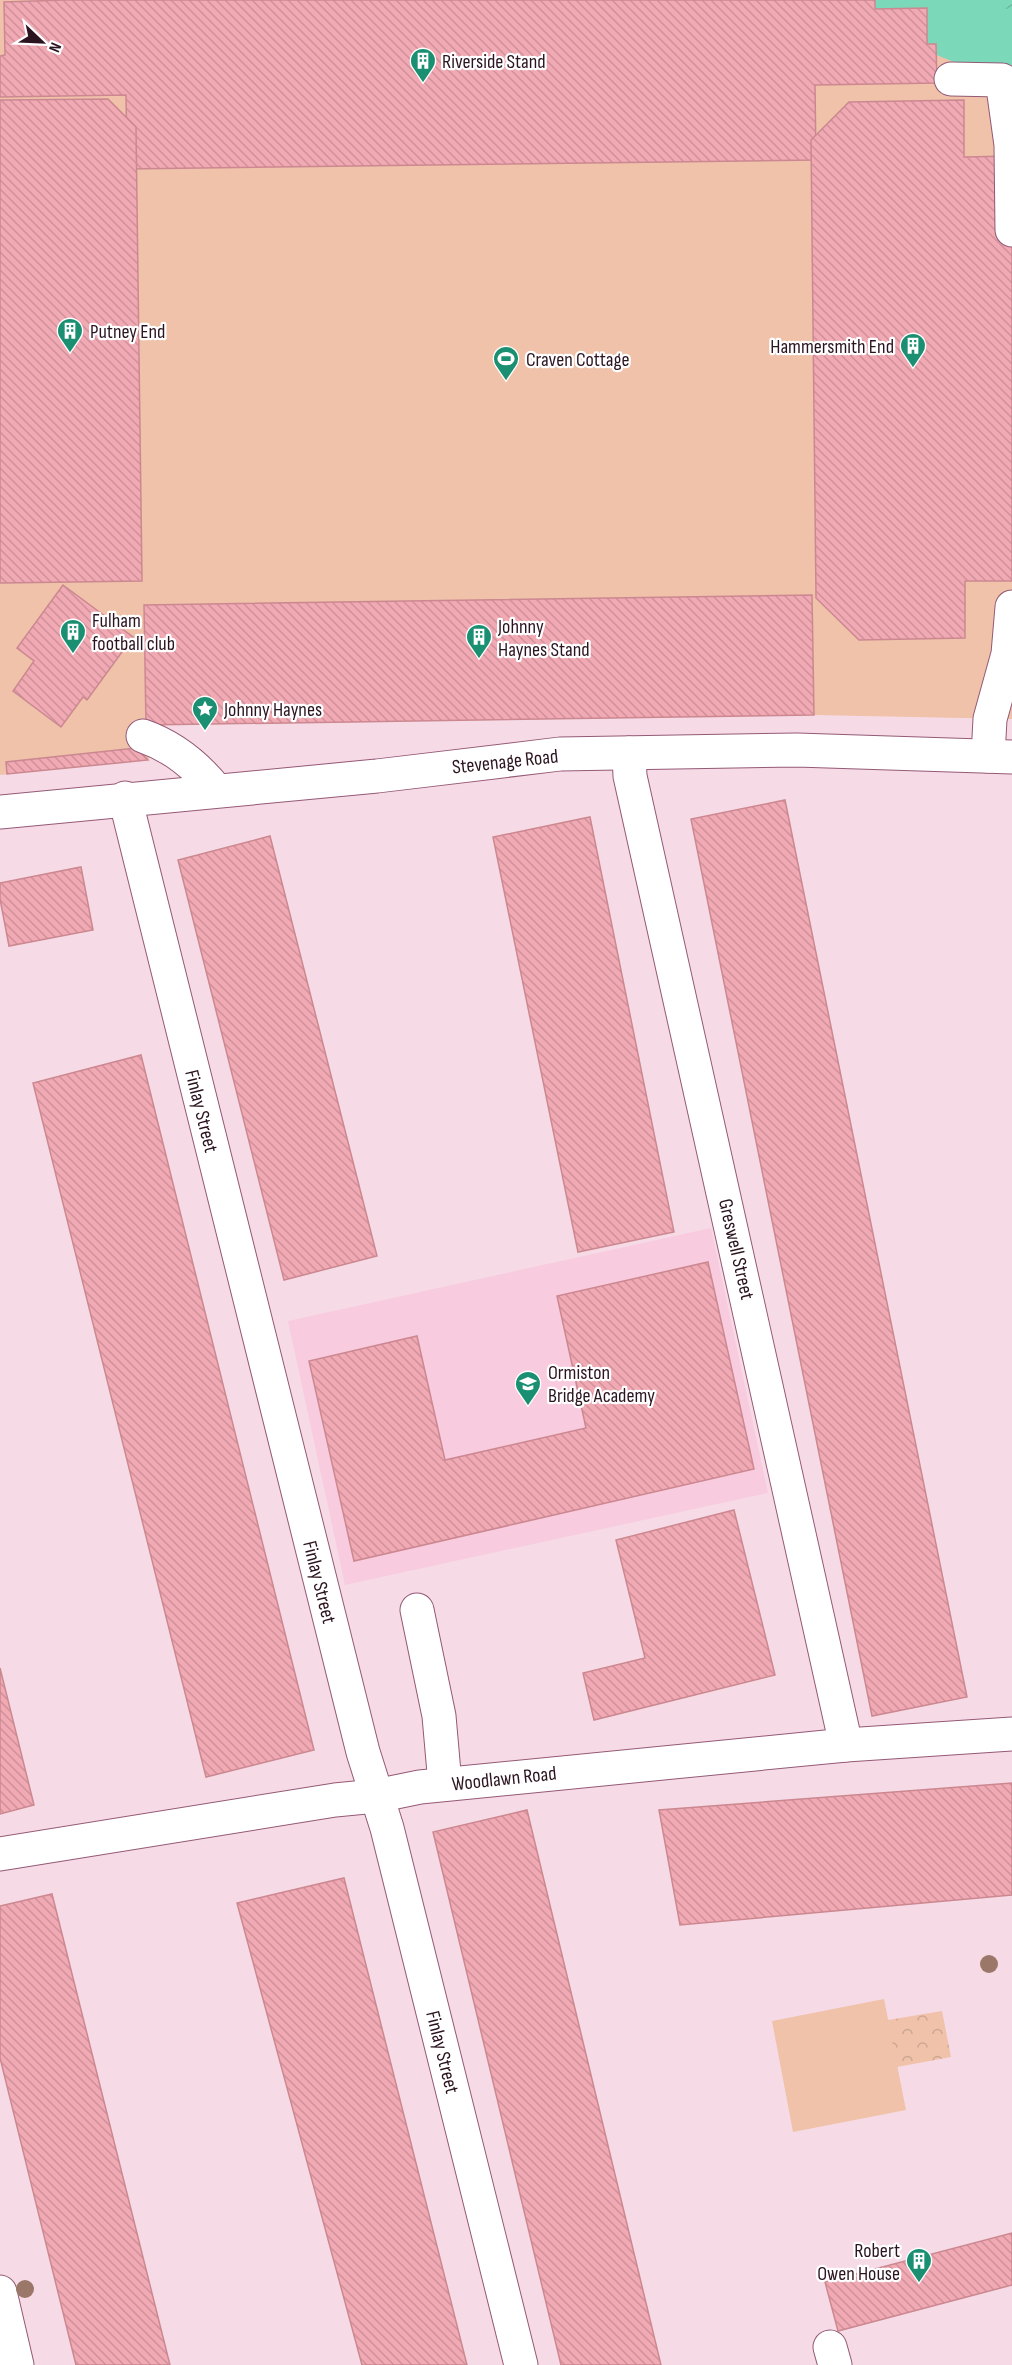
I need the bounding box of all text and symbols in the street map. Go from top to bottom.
north arrow [12,12,72,72]
text: N [44,40,65,55]
building icon: Riverside Stand [408,46,438,84]
place label: Riverside Stand [442,50,546,74]
building icon: Putney End [55,316,85,354]
place label: Putney End [90,320,165,344]
building icon: Hammersmith End [898,331,928,369]
place label: Hammersmith End [770,335,894,359]
sports icon: Craven Cottage [491,344,521,382]
place label: Craven Cottage [526,348,630,372]
place label: Fulham football club [92,609,175,656]
place label: Johnny Haynes Stand [497,615,590,662]
building icon: Fulham football club [58,617,88,655]
building icon: Johnny Haynes Stand [464,622,494,660]
place icon: Johnny Haynes [190,694,220,732]
place label: Johnny Haynes [223,698,322,722]
street label: Stevenage Road [451,744,559,780]
street label: Finlay Street [179,1067,223,1155]
street label: Greswell Street [713,1196,759,1302]
place label: Ormiston Bridge Academy [548,1361,655,1408]
school or university icon: Ormiston Bridge Academy [513,1369,543,1407]
street label: Finlay Street [297,1538,341,1626]
street label: Woodlawn Road [451,1762,558,1796]
street label: Finlay Street [420,2008,464,2096]
place label: Robert Owen House [817,2239,900,2286]
building icon: Robert Owen House [904,2246,934,2284]

